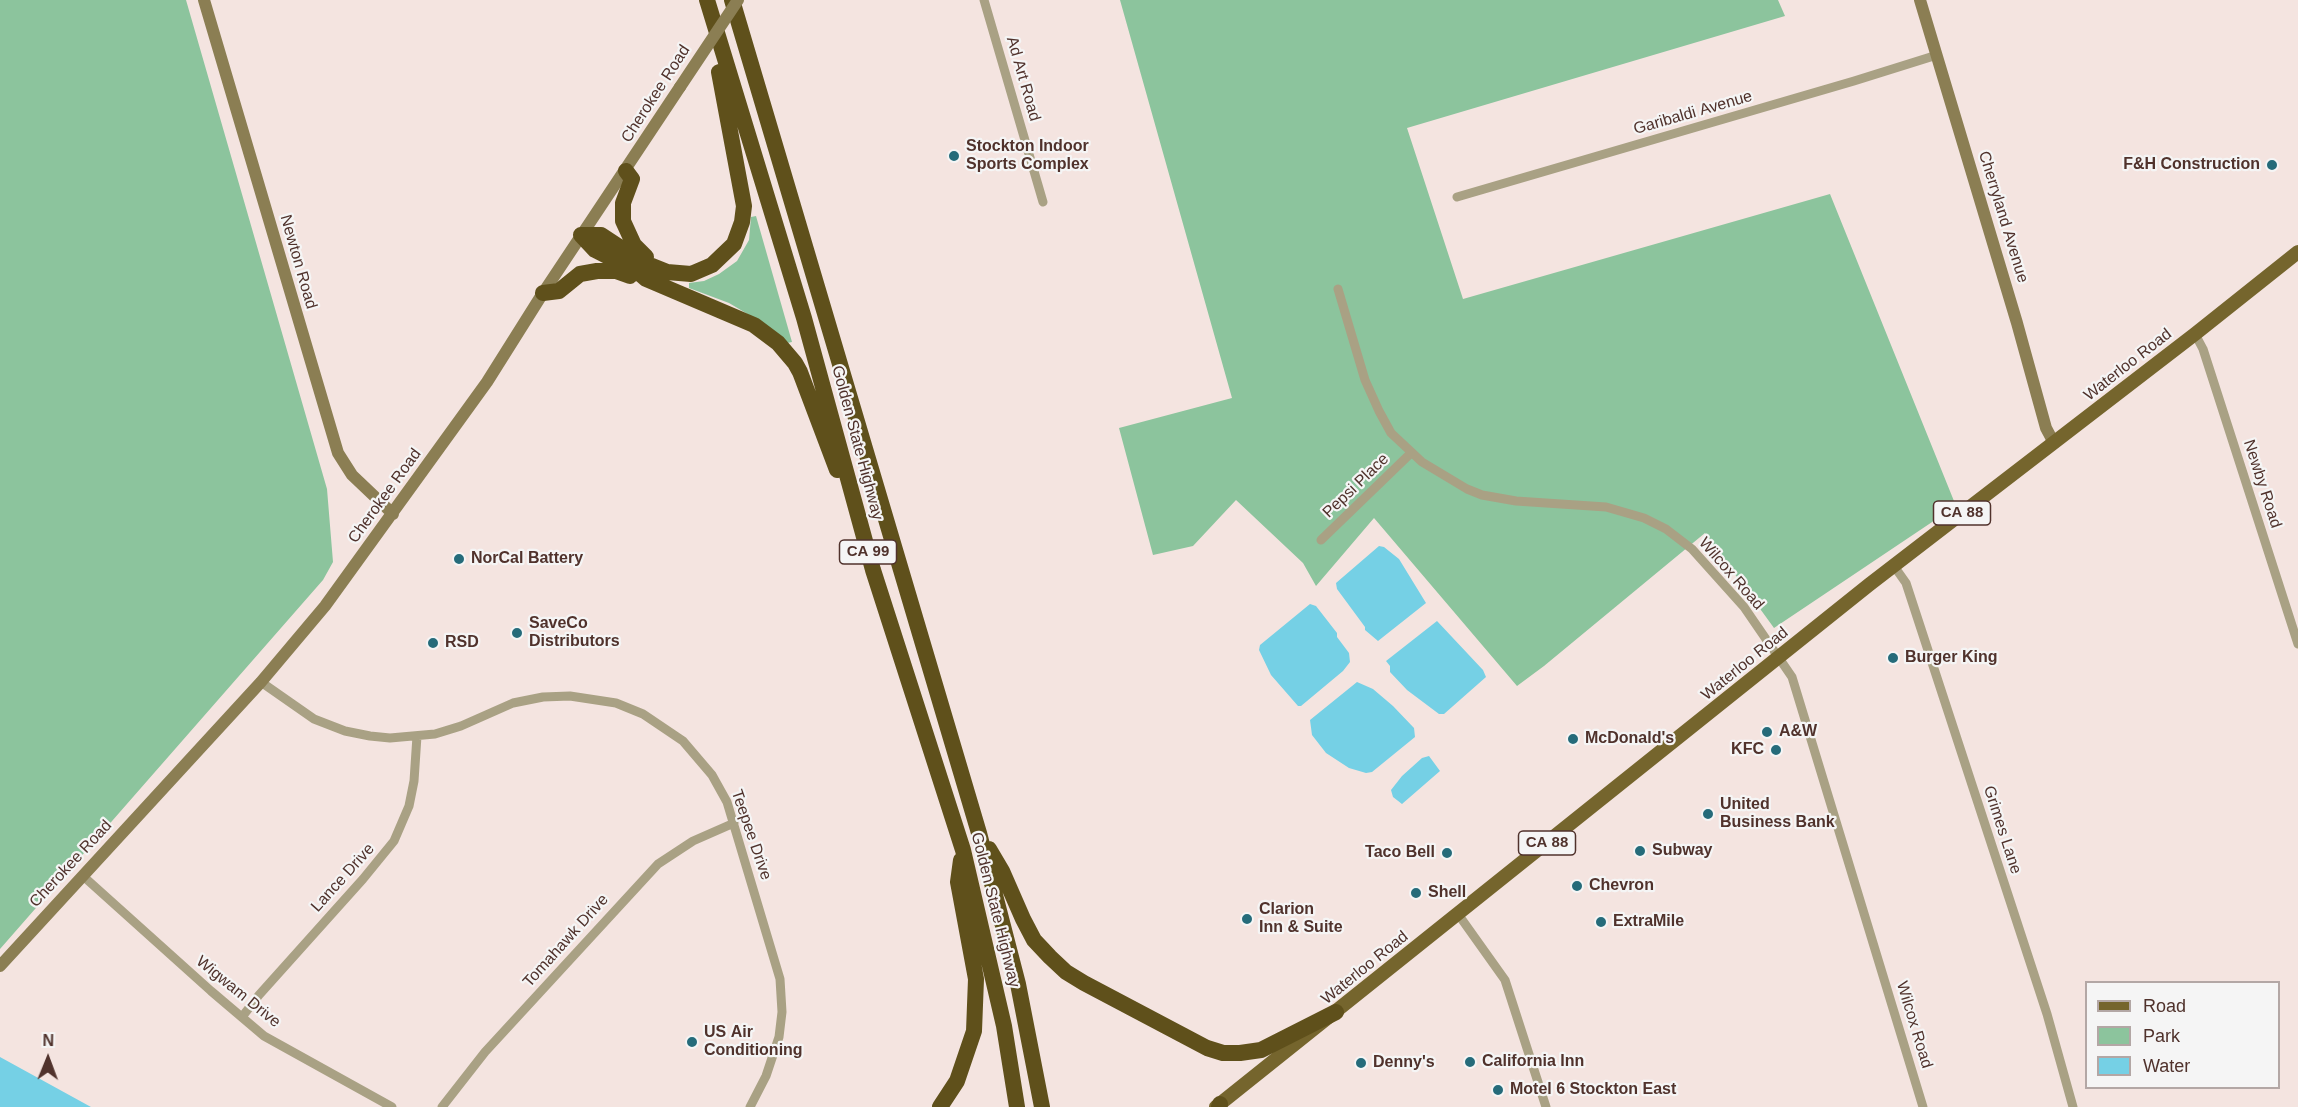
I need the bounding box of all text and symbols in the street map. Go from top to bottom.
street label: Ad Art Road [1002,34,1044,124]
street label: Cherokee Road [617,42,695,146]
street label: Garibaldi Avenue [1631,87,1755,139]
place label: Stockton Indoor Sports Complex [966,137,1089,175]
marker: Stockton Indoor Sports Complex [947,149,961,163]
street label: Cherryland Avenue [1974,149,2032,285]
place label: F&H Construction [2123,155,2260,175]
marker: F&H Construction [2265,158,2279,172]
street label: Newton Road [275,213,321,311]
street label: Waterloo Road [2080,325,2176,405]
street label: Golden State Highway [827,364,887,522]
street label: Newby Road [2239,437,2285,531]
street label: Cherokee Road [344,445,426,547]
street label: Pepsi Place [1319,450,1393,522]
road number: CA 88 [1934,501,1990,525]
street label: Wilcox Road [1694,534,1768,614]
road number: CA 99 [840,540,896,564]
place label: NorCal Battery [471,549,583,569]
marker: NorCal Battery [452,552,466,566]
place label: SaveCo Distributors [529,614,620,652]
street label: Waterloo Road [1698,623,1792,705]
marker: SaveCo Distributors [510,626,524,640]
place label: RSD [445,633,479,653]
marker: RSD [426,636,440,650]
place label: Burger King [1905,648,1997,668]
marker: Burger King [1886,651,1900,665]
place label: A&W [1779,722,1817,742]
marker: A&W [1760,725,1774,739]
place label: McDonald's [1585,729,1674,749]
marker: McDonald's [1566,732,1580,746]
place label: KFC [1731,740,1764,760]
marker: KFC [1769,743,1783,757]
street label: Grimes Lane [1979,783,2025,877]
street label: Teepee Drive [727,787,775,883]
place label: United Business Bank [1720,795,1835,833]
marker: United Business Bank [1701,807,1715,821]
street label: Cherokee Road [26,816,116,912]
street label: Golden State Highway [966,830,1024,990]
road number: CA 88 [1518,831,1576,855]
street label: Lance Drive [307,840,379,916]
place label: Subway [1652,841,1712,861]
place label: Taco Bell [1365,843,1435,863]
marker: Subway [1633,844,1647,858]
marker: Taco Bell [1440,846,1454,860]
place label: Chevron [1589,876,1654,896]
marker: Chevron [1570,879,1584,893]
place label: Shell [1428,883,1466,903]
marker: Shell [1409,886,1423,900]
street label: Tomahawk Drive [519,891,613,991]
place label: Clarion Inn & Suite [1259,900,1343,938]
marker: Clarion Inn & Suite [1240,912,1254,926]
place label: ExtraMile [1613,912,1684,932]
marker: ExtraMile [1594,915,1608,929]
street label: Waterloo Road [1318,927,1412,1009]
street label: Wigwam Drive [192,952,284,1032]
street label: Wilcox Road [1892,979,1936,1071]
legend [2085,981,2280,1089]
text: Road [2143,996,2186,1016]
place label: US Air Conditioning [704,1023,803,1061]
text: Park [2143,1026,2180,1046]
north arrow [18,1029,78,1089]
text: N [42,1032,54,1049]
marker: US Air Conditioning [685,1035,699,1049]
place label: California Inn [1482,1052,1584,1072]
place label: Denny's [1373,1053,1435,1073]
marker: California Inn [1463,1055,1477,1069]
marker: Denny's [1354,1056,1368,1070]
text: Water [2143,1056,2190,1076]
place label: Motel 6 Stockton East [1510,1080,1676,1100]
marker: Motel 6 Stockton East [1491,1083,1505,1097]

